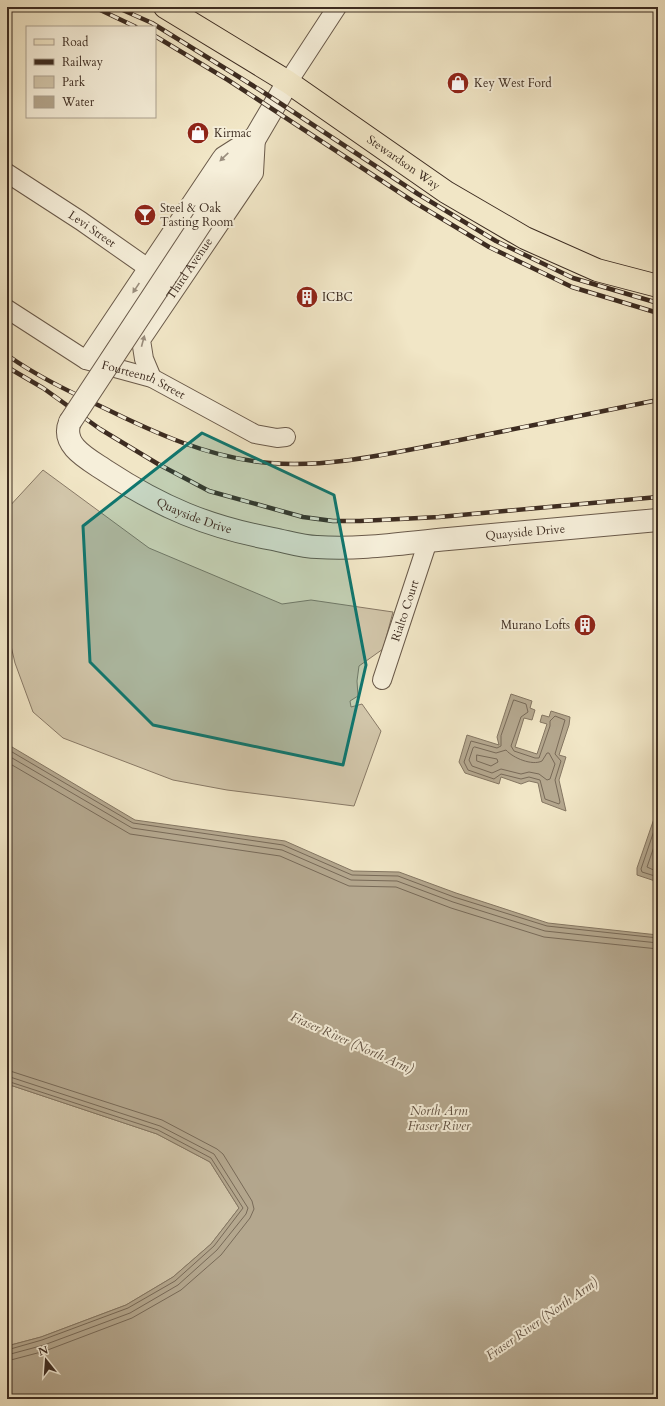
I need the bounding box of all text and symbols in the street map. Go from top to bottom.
legend [26,26,156,118]
text: Road [62,34,89,50]
text: Railway [62,54,104,70]
shop icon: Key West Ford [445,70,471,96]
text: Park [62,74,86,90]
place label: Key West Ford [474,75,552,91]
text: Water [61,94,95,110]
shop icon: Kirmac [185,120,211,146]
place label: Kirmac [214,125,252,141]
street label: Stewardson Way [364,131,444,194]
one-way arrow [219,152,229,162]
place label: Steel & Oak Tasting Room [160,200,234,230]
bar icon: Steel & Oak Tasting Room [132,202,158,228]
street label: Levi Street [65,207,119,251]
street label: Third Avenue [163,234,216,303]
one-way arrow [132,283,140,293]
building icon: ICBC [294,284,320,310]
place label: ICBC [322,289,353,305]
one-way arrow [140,335,146,348]
street label: Fourteenth Street [100,357,188,403]
street label: Quayside Drive [154,494,234,537]
street label: Quayside Drive [485,520,566,544]
street label: Rialto Court [387,578,423,644]
building icon: Murano Lofts [572,612,598,638]
place label: Murano Lofts [501,617,570,633]
water label: Fraser River (North Arm) [288,1008,417,1079]
water label: North Arm Fraser River [408,1102,471,1135]
water label: Fraser River (North Arm) [482,1273,602,1364]
north arrow [26,1340,66,1380]
text: N [36,1342,50,1359]

